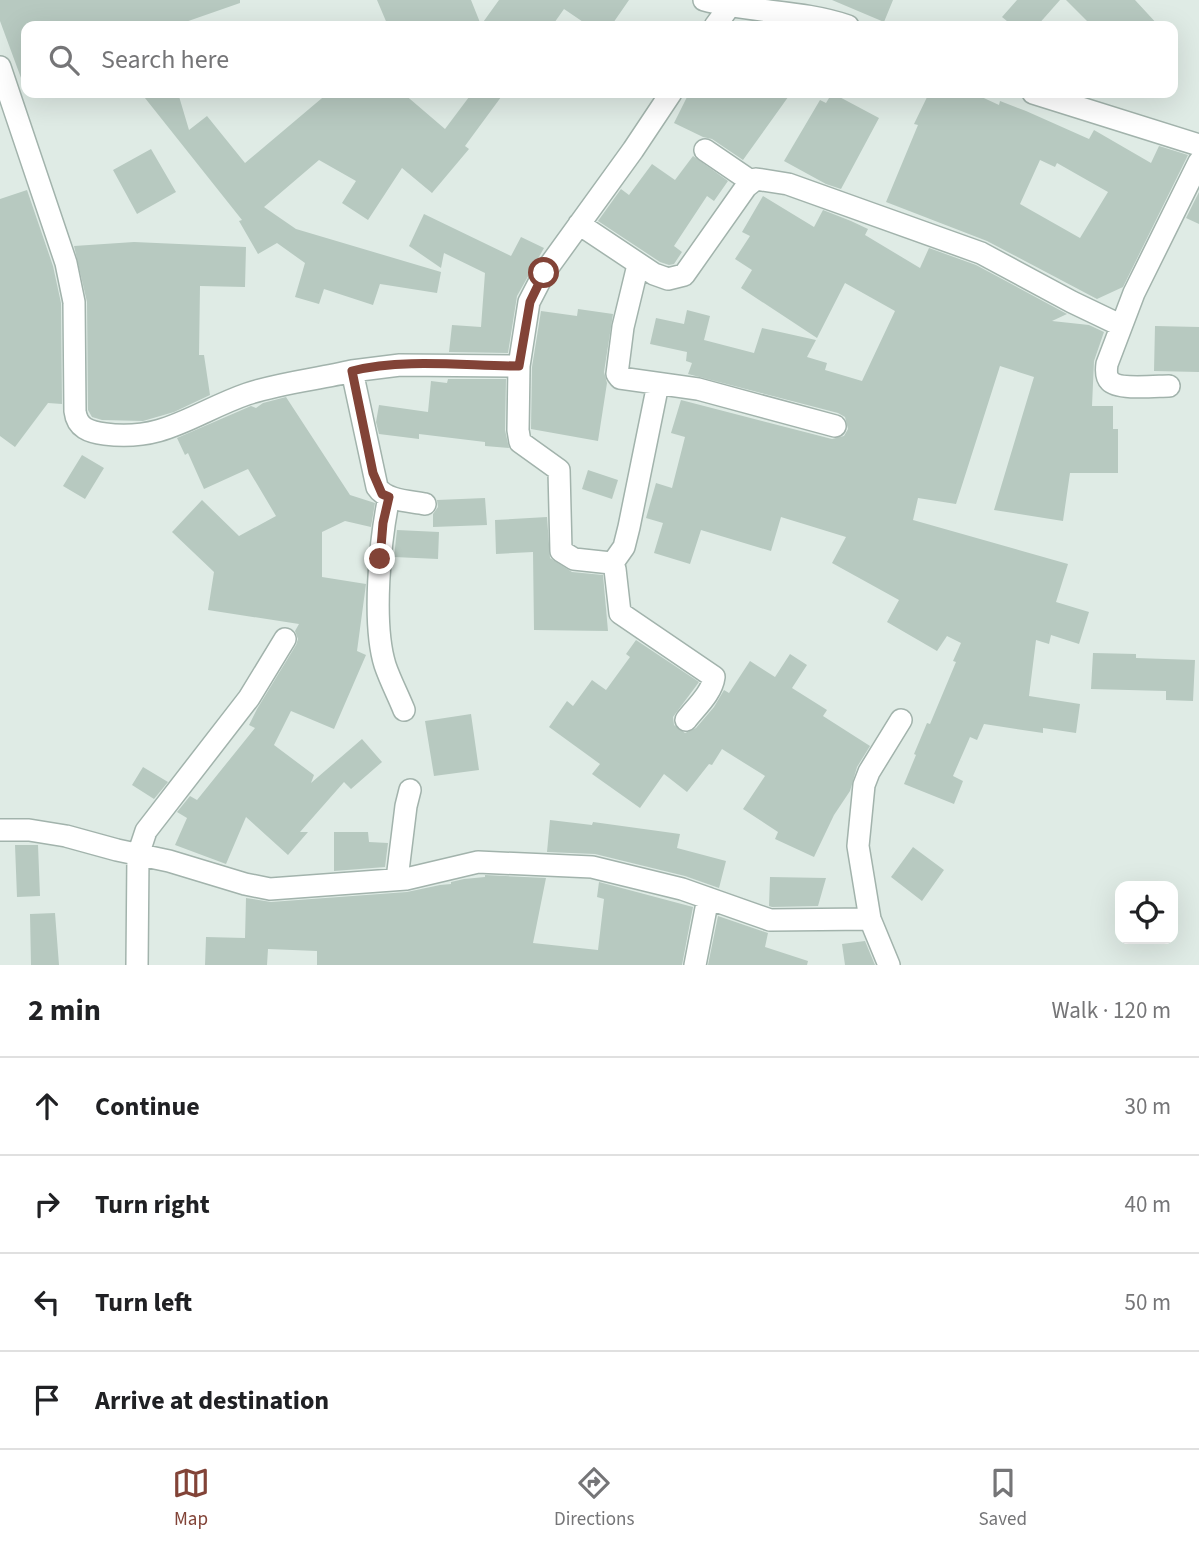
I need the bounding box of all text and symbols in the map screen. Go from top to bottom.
search box [21,21,1178,98]
icon: search [45,41,83,79]
text: Search here [101,41,229,78]
route start [528,257,559,288]
route end [364,543,395,574]
map controls [1115,881,1178,944]
button: locate [1115,881,1178,944]
text: 2 min [28,989,101,1032]
text: Walk · 120 m [1052,994,1171,1027]
icon: ahead [28,1087,66,1125]
text: Continue [95,1088,200,1125]
text: 30 m [1124,1090,1171,1123]
icon: right [28,1185,66,1223]
text: Turn right [95,1186,210,1223]
text: 40 m [1124,1188,1171,1221]
icon: left [28,1283,66,1321]
text: Turn left [95,1284,192,1321]
text: 50 m [1124,1286,1171,1319]
icon: arrive [28,1381,66,1419]
text: Arrive at destination [95,1382,329,1419]
tab: Map [172,1464,210,1533]
tab: Directions [554,1464,634,1533]
tab: Saved [978,1464,1027,1533]

